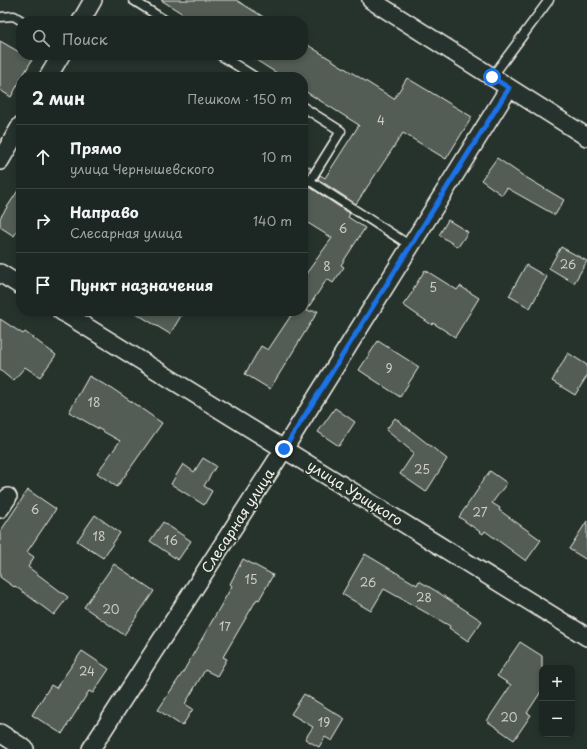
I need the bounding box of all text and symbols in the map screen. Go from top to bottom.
search box [16,16,308,60]
icon: search [30,27,52,49]
text: Поиск [62,27,108,50]
route start [483,68,501,86]
text: 2 мин [32,85,85,111]
text: Пешком · 150 m [187,89,292,108]
house number: 4 [377,111,385,129]
text: Прямо [70,136,121,159]
icon: ahead [32,146,54,168]
text: 10 m [262,147,292,166]
text: улица Чернышевского [70,159,214,178]
text: Направо [70,200,139,223]
icon: right [32,210,54,232]
text: 140 m [253,211,292,230]
house number: 6 [339,219,347,237]
text: Слесарная улица [70,223,182,242]
house number: 26 [560,255,576,273]
house number: 8 [323,257,331,275]
text: Пункт назначения [70,273,213,296]
icon: arrive [32,274,54,296]
house number: 5 [429,278,437,296]
house number: 9 [385,359,393,377]
house number: 18 [88,393,100,411]
route end [275,440,293,458]
street label: улица Урицкого [303,455,407,531]
house number: 25 [414,460,430,478]
street label: Слесарная улица [196,464,279,577]
house number: 6 [31,500,39,518]
house number: 27 [473,503,488,521]
house number: 18 [93,527,105,545]
house number: 16 [164,531,178,549]
house number: 15 [244,570,258,588]
house number: 26 [360,573,376,591]
house number: 28 [416,588,432,606]
house number: 20 [102,600,120,618]
house number: 17 [219,617,231,635]
house number: 24 [79,662,95,680]
map controls [539,665,575,737]
button: + [539,665,575,701]
button: − [539,701,575,737]
house number: 20 [500,708,518,726]
house number: 19 [318,713,330,731]

